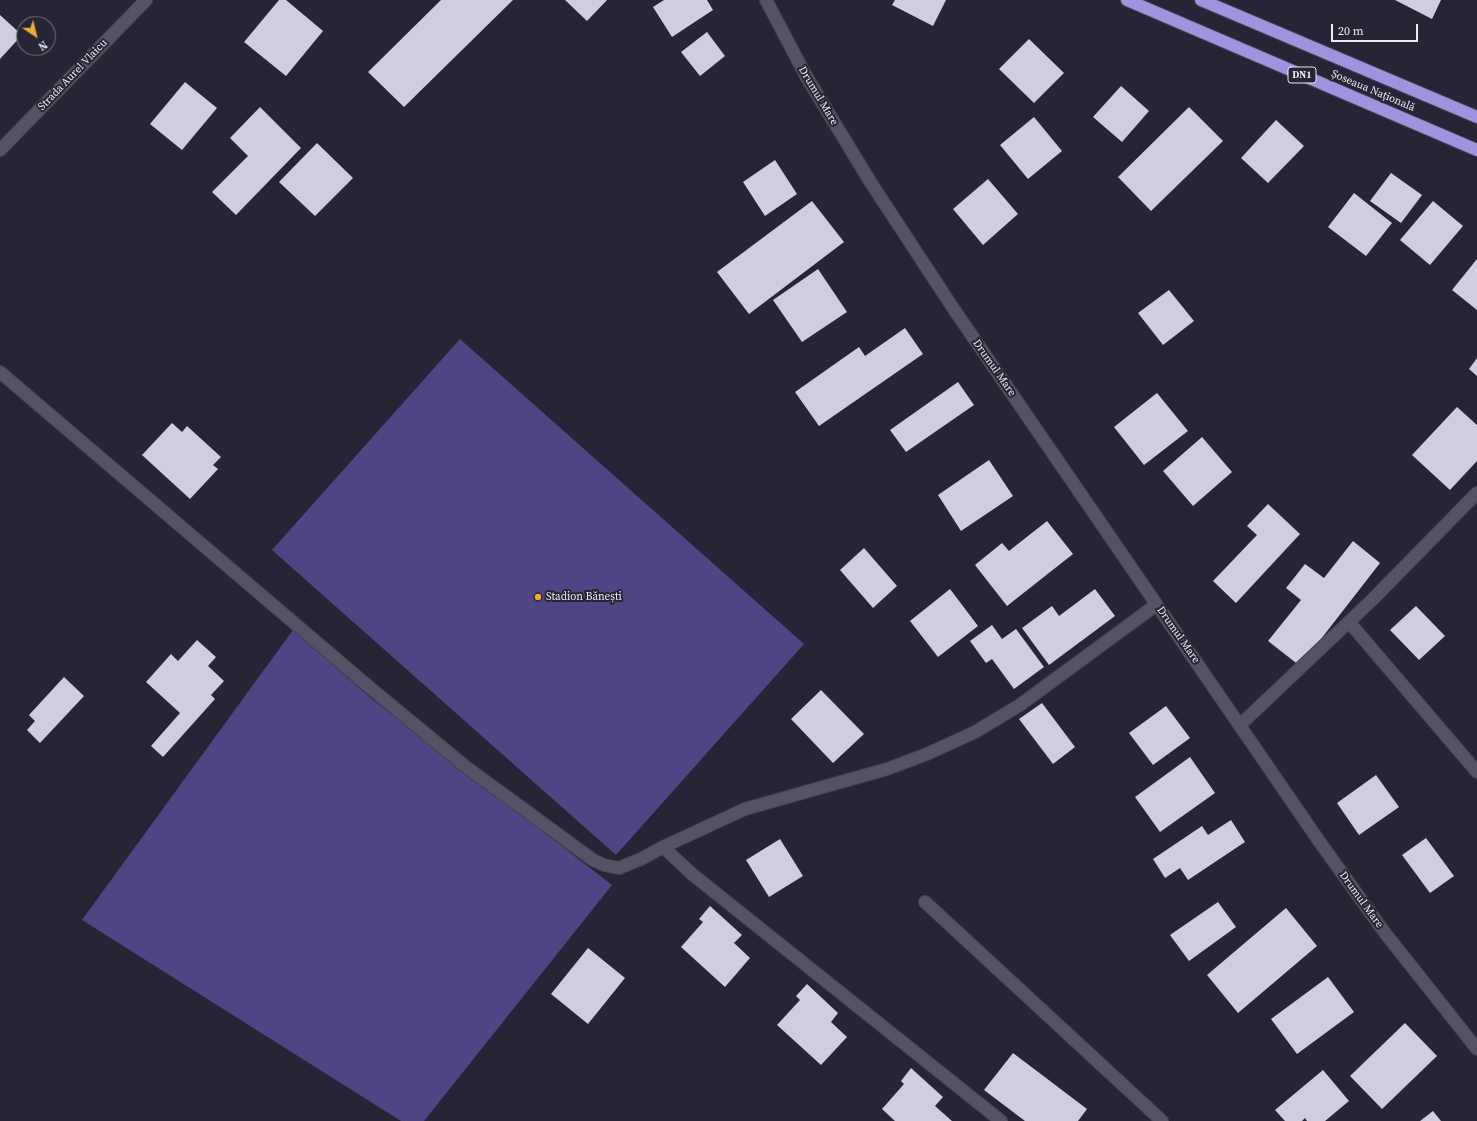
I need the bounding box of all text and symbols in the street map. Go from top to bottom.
north arrow [16,16,56,56]
scale bar [1333,16,1420,42]
text: 20 m [1338,23,1364,39]
text: N [35,37,50,54]
street label: Strada Aurel Vlaicu [36,37,110,113]
street label: Drumul Mare [795,64,841,128]
road number: DN1 [1288,67,1316,83]
street label: Șoseaua Națională [1329,67,1417,115]
street label: Drumul Mare [970,337,1018,399]
place label: Stadion Bănești [546,590,622,604]
marker: Stadion Bănești [533,592,543,602]
street label: Drumul Mare [1154,604,1202,666]
street label: Drumul Mare [1336,869,1386,931]

